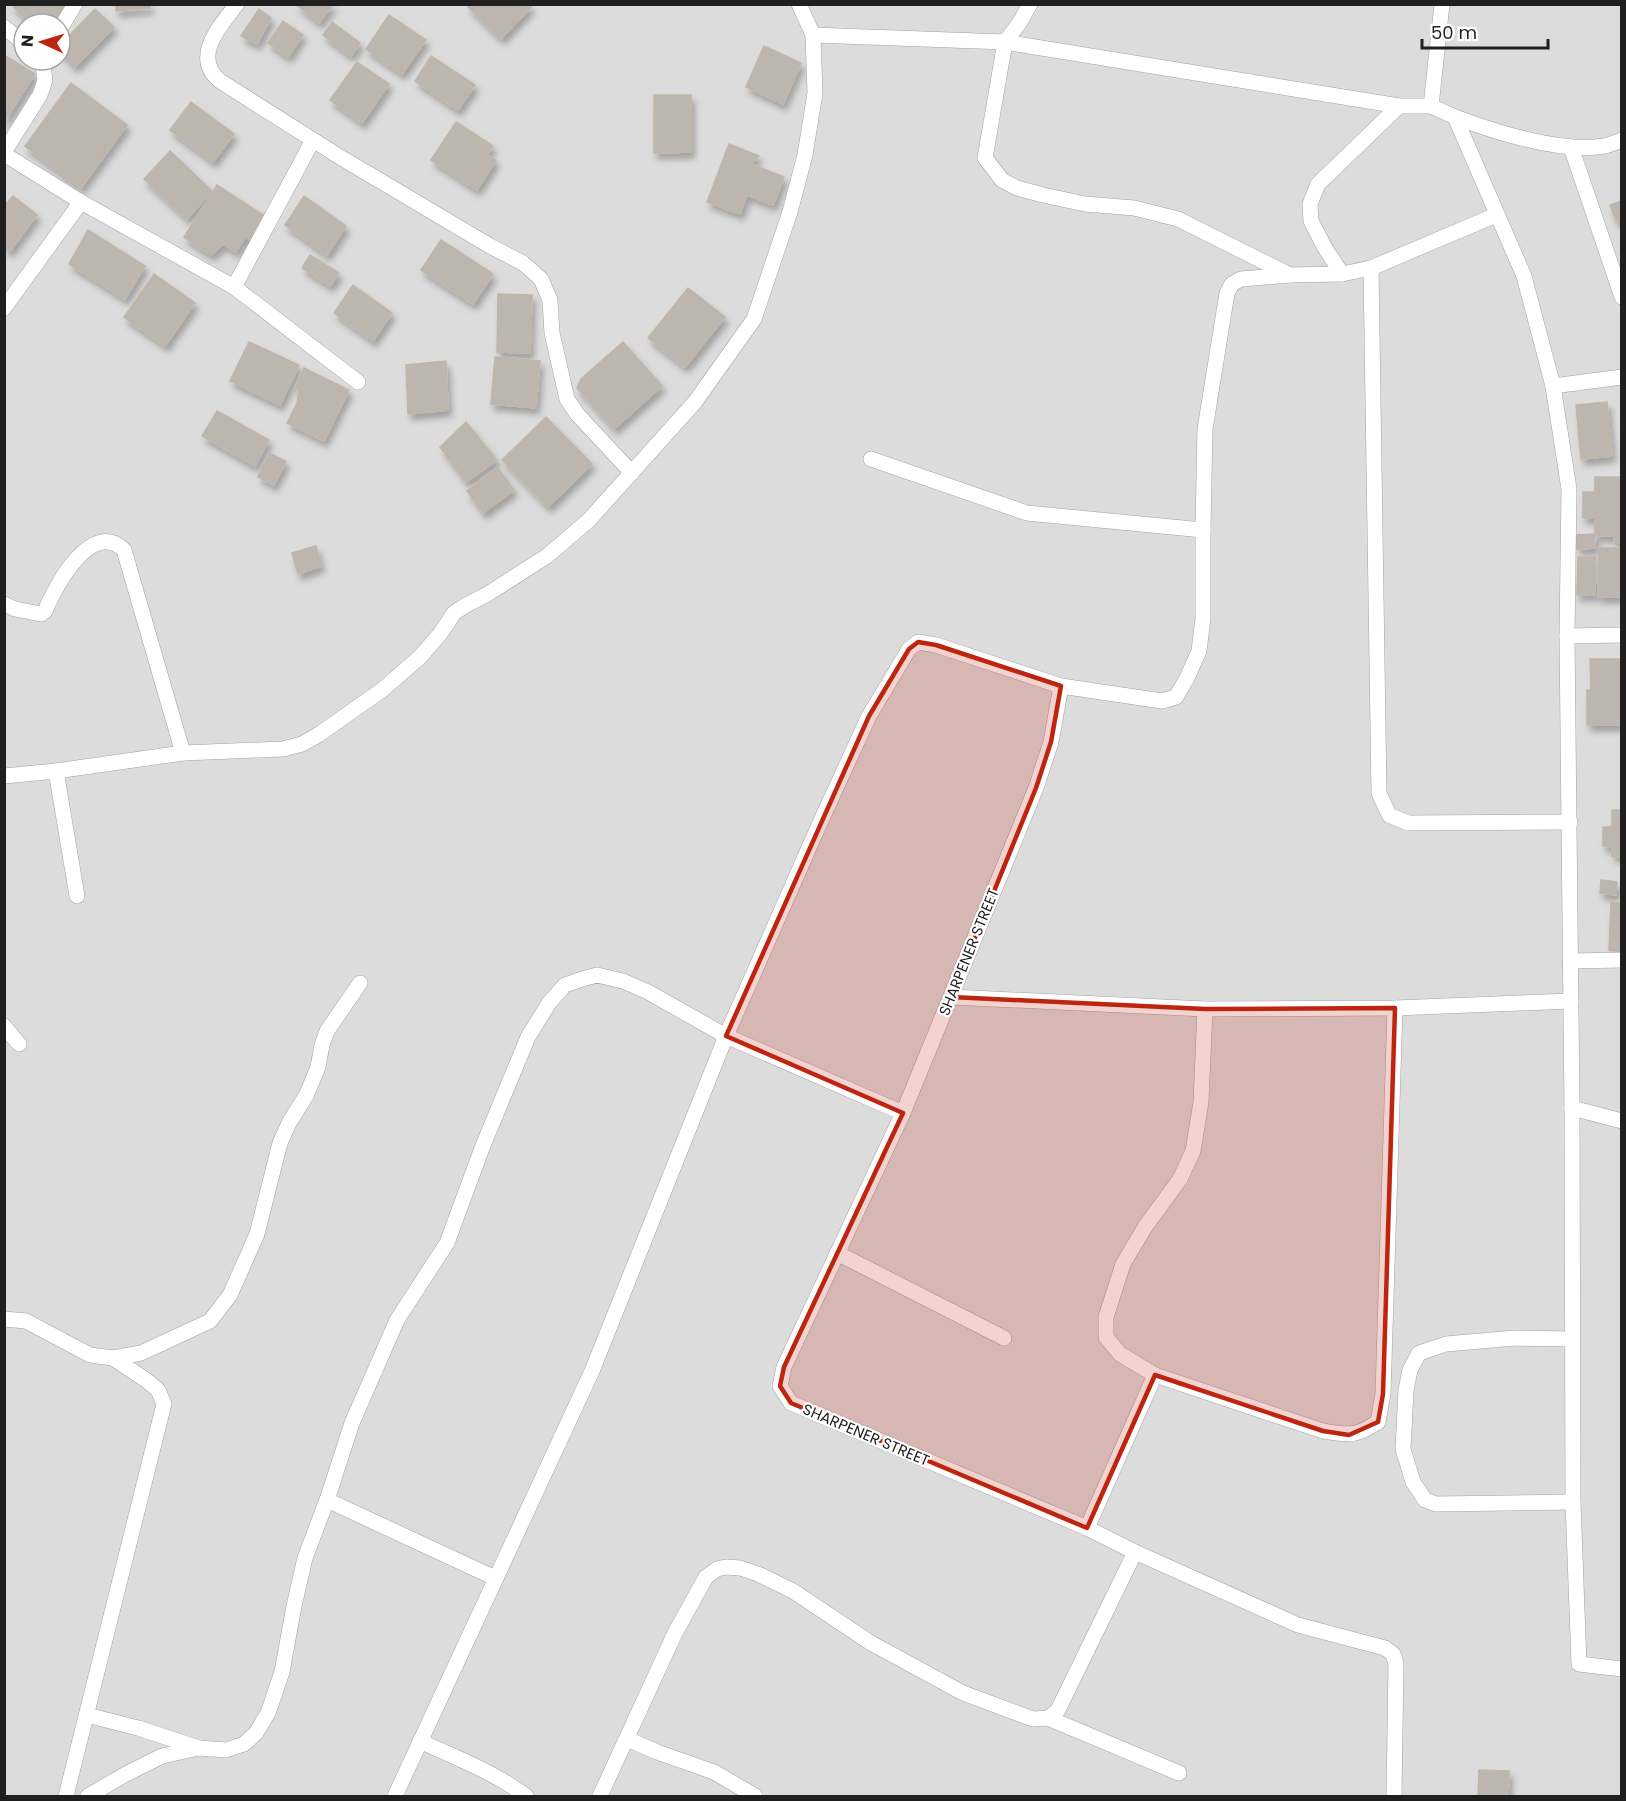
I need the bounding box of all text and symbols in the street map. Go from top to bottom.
north arrow [12,12,72,72]
scale bar [1422,12,1548,50]
text: 50 m [1431,20,1477,45]
text: N [16,34,39,48]
street label: SHARPENER STREET [933,885,1004,1019]
street label: SHARPENER STREET [800,1398,933,1471]

